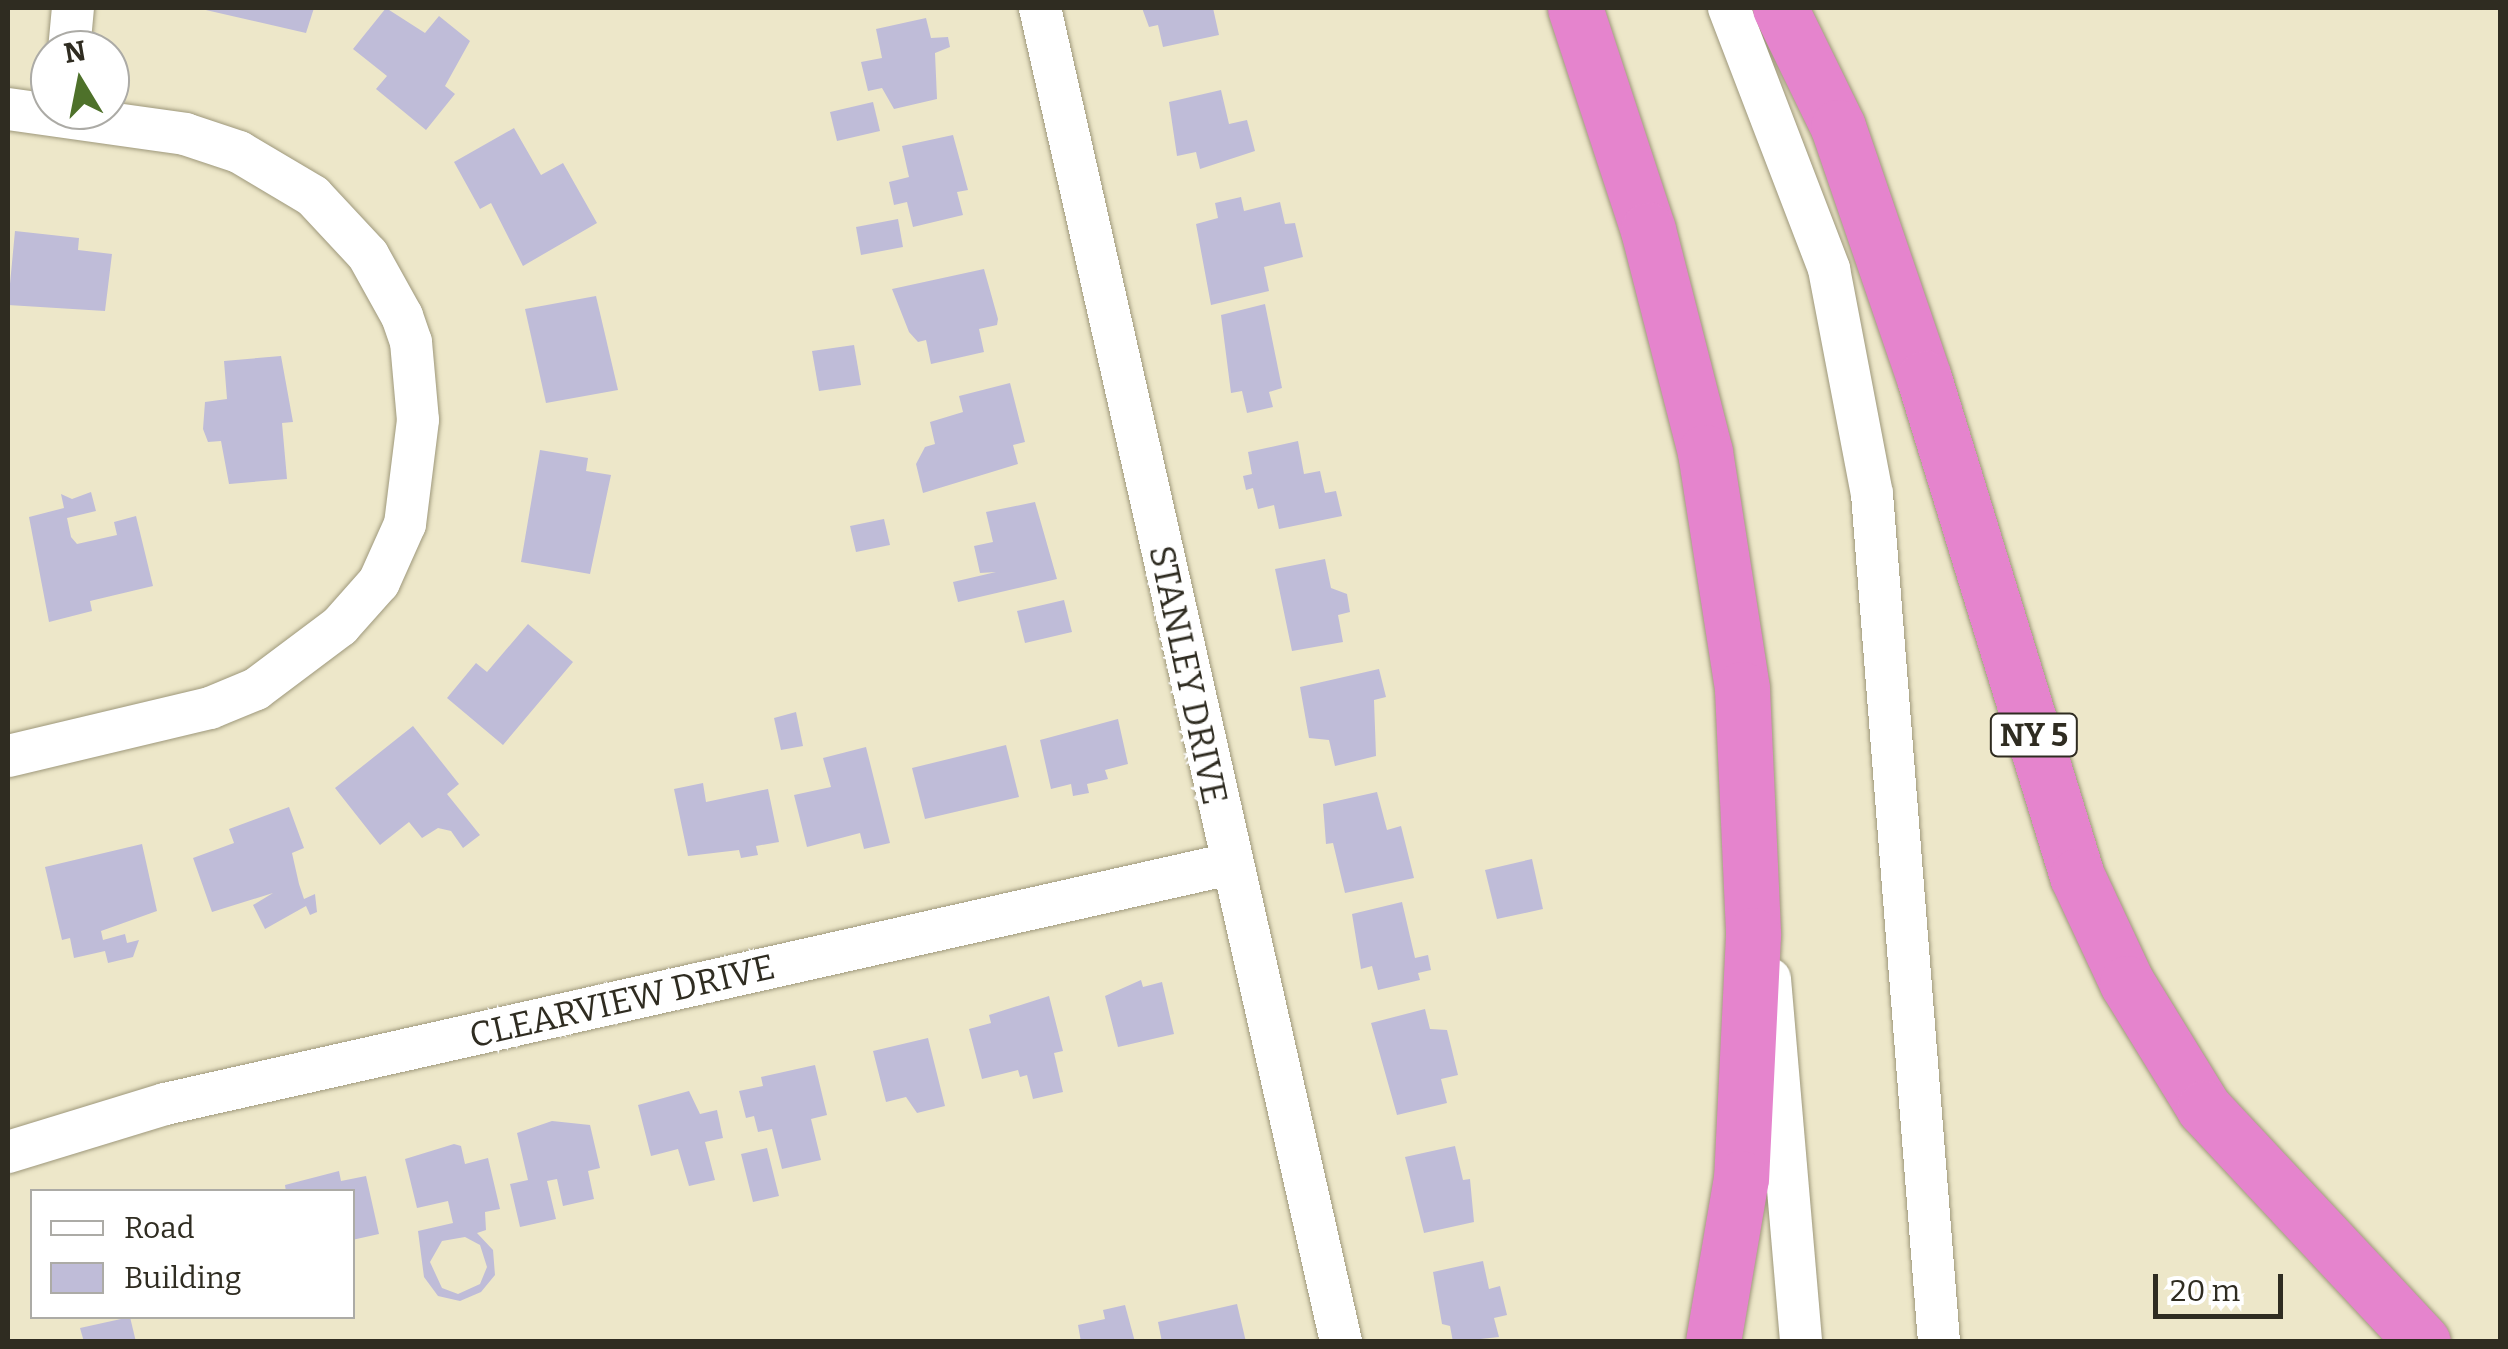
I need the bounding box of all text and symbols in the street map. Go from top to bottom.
north arrow [30,30,130,130]
text: N [62,34,89,70]
street label: STANLEY DRIVE [1140,542,1236,808]
road number: NY 5 [1989,708,2079,762]
street label: CLEARVIEW DRIVE [465,945,779,1057]
legend [30,1189,355,1319]
text: Road [124,1210,195,1246]
scale bar [2158,1254,2288,1316]
text: Building [124,1260,242,1296]
text: 20 m [2170,1273,2240,1309]

